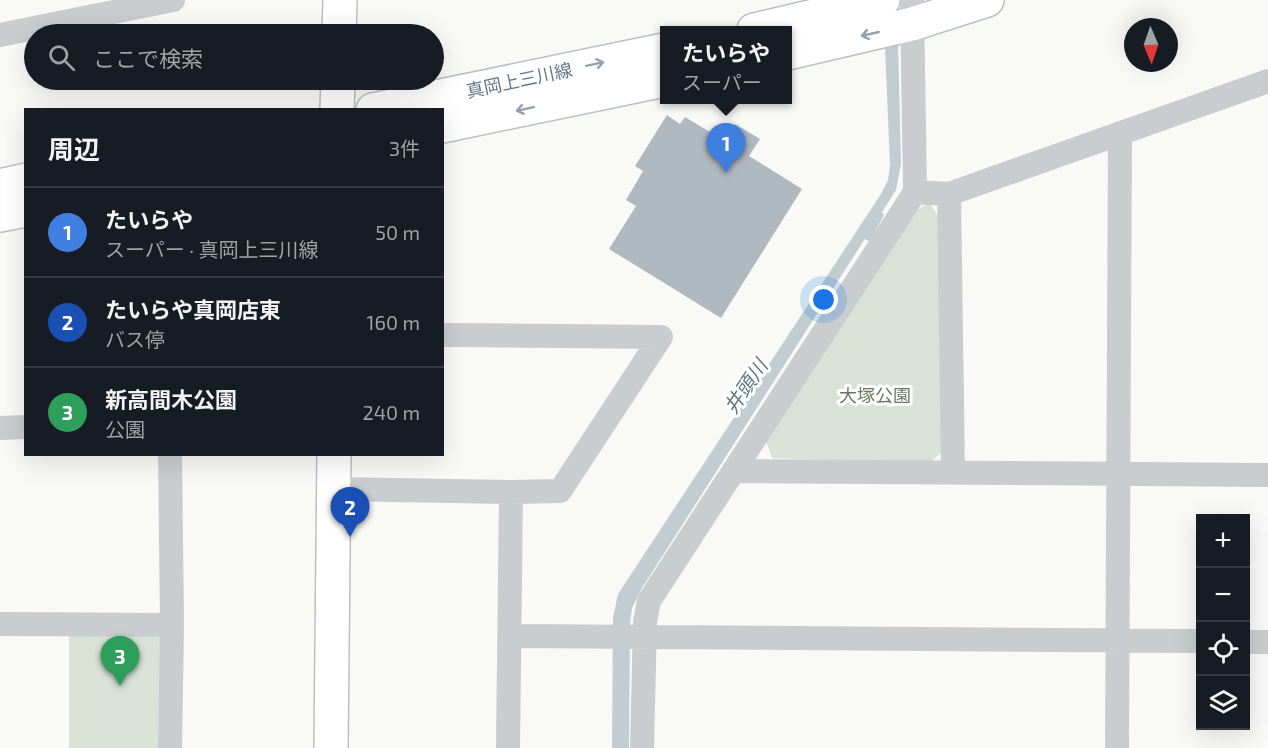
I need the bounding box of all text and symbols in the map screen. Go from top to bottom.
north arrow [1124,18,1178,72]
search box [24,24,444,90]
popup [660,26,792,104]
one-way arrow [861,28,880,40]
text: たいらや [682,39,770,65]
icon: search [45,41,78,74]
text: ここで検索 [93,45,203,71]
street label: 真岡上三川線 [464,58,574,102]
one-way arrow [585,58,604,69]
text: スーパー [682,70,762,94]
one-way arrow [516,104,535,115]
pin: 1 [706,124,746,173]
text: 周辺 [48,133,100,164]
text: 3件 [389,136,420,160]
text: たいらや [105,206,193,232]
text: 1 [63,220,72,244]
text: 50 m [375,220,420,244]
text: スーパー · 真岡上三川線 [105,237,318,261]
your location [809,285,838,314]
text: たいらや真岡店東 [105,296,281,322]
text: 2 [62,310,73,334]
text: 160 m [367,310,420,334]
text: バス停 [105,327,165,351]
water label: 井頭川 [718,353,773,418]
park label: 大塚公園 [839,384,911,406]
text: 新高間木公園 [105,386,237,412]
text: 3 [62,400,73,424]
text: 240 m [362,400,420,424]
text: 公園 [105,417,145,441]
pin: 2 [330,488,370,537]
map controls [1196,514,1250,730]
button: + [1196,514,1250,568]
button: − [1196,568,1250,622]
button: locate [1196,622,1250,676]
pin: 3 [100,636,140,686]
button: layers [1196,676,1250,730]

